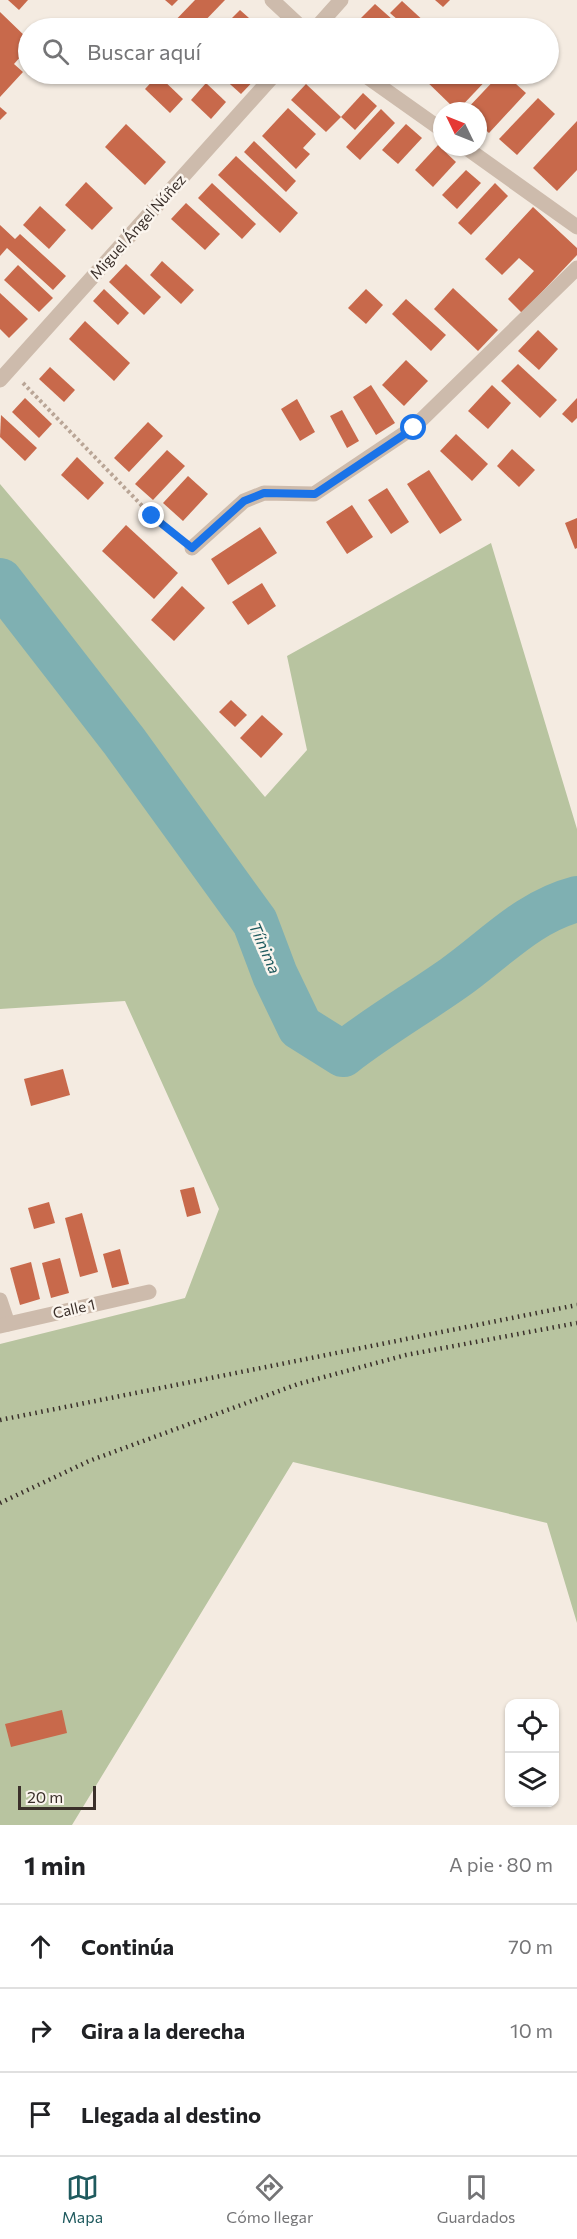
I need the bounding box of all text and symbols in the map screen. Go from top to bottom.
search box [18,18,559,84]
icon: search [39,35,72,68]
text: Buscar aquí [87,38,201,65]
north arrow [433,102,487,156]
street label: Miguel Ángel Núñez [85,170,189,282]
route start [400,414,426,440]
route end [138,502,164,528]
water label: Tíinima [246,919,285,976]
street label: Calle 1 [51,1294,97,1322]
map controls [505,1699,559,1807]
button: locate [505,1699,559,1753]
button: layers [505,1753,559,1807]
scale bar [18,1783,96,1810]
text: 20 m [27,1787,63,1806]
text: 1 min [24,1849,86,1880]
text: A pie · 80 m [449,1852,553,1876]
icon: ahead [24,1930,57,1963]
text: Continúa [81,1933,174,1960]
text: 70 m [508,1934,553,1958]
icon: right [24,2014,57,2047]
text: Gira a la derecha [81,2017,245,2044]
text: 10 m [510,2018,553,2042]
icon: arrive [24,2098,57,2131]
text: Llegada al destino [81,2101,261,2128]
tab: Mapa [62,2171,103,2226]
tab: Cómo llegar [226,2171,313,2226]
tab: Guardados [437,2171,515,2226]

